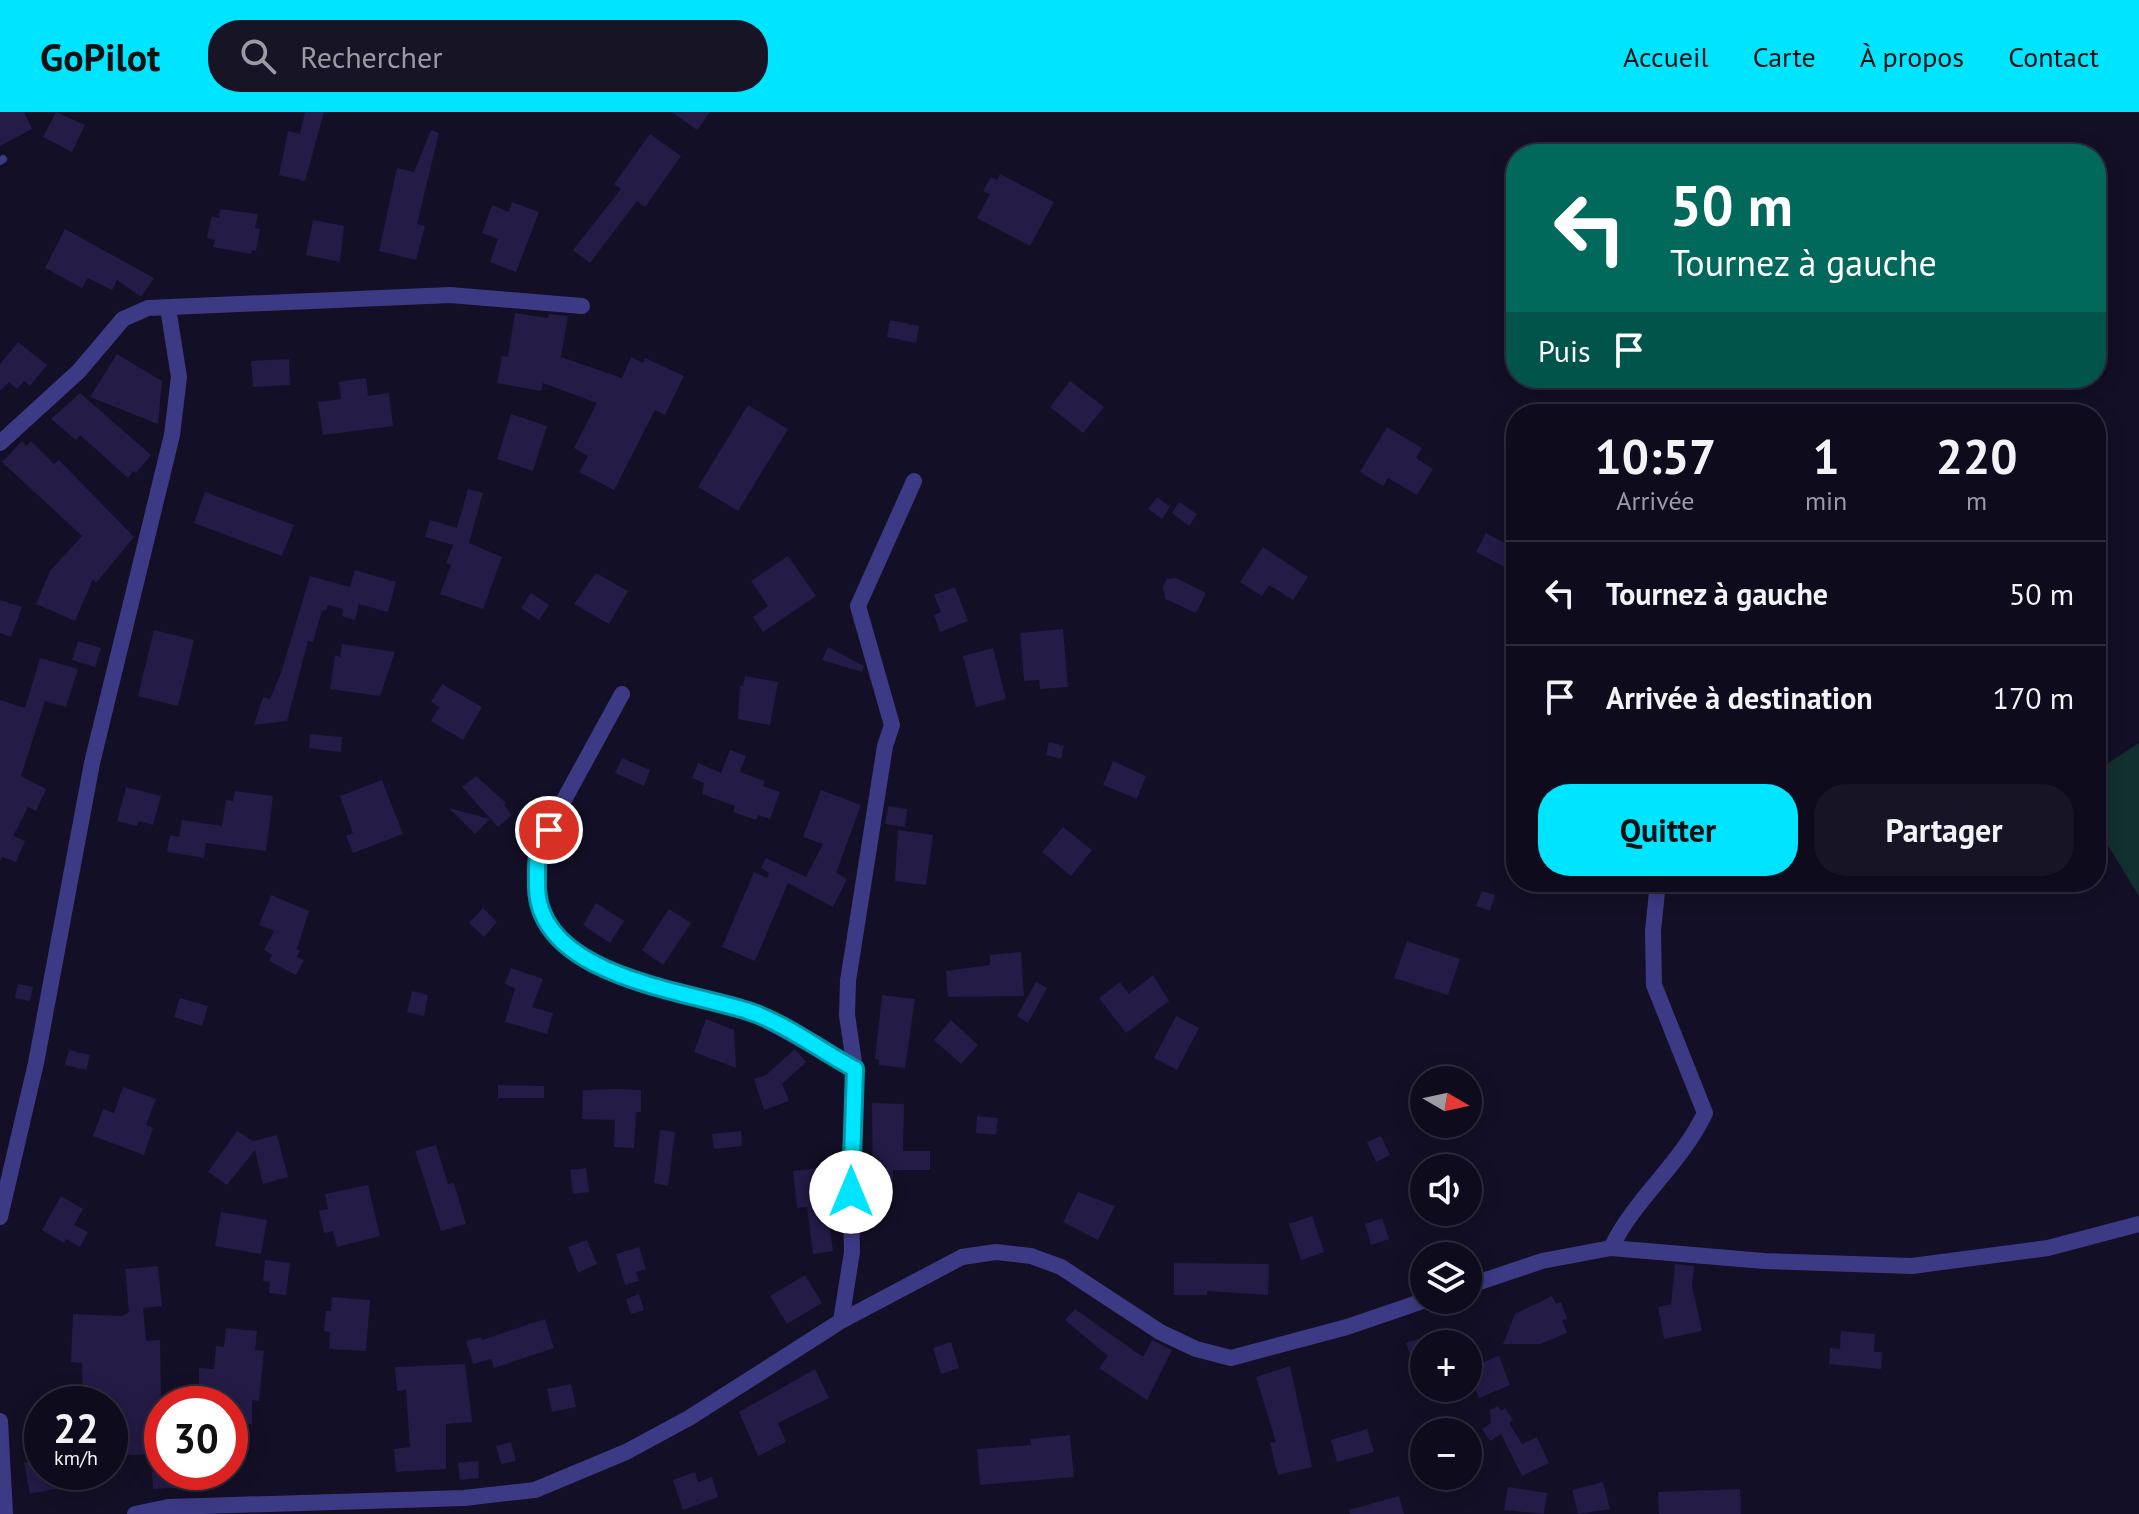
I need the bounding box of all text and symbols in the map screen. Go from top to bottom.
search box [208,20,768,92]
text: GoPilot [40,32,160,81]
icon: search [236,34,280,78]
text: Rechercher [300,37,442,76]
text: Accueil [1623,38,1709,75]
text: Carte [1753,38,1816,75]
text: À propos [1860,38,1964,75]
text: Contact [2008,38,2099,75]
text: 50 m [1670,169,1793,241]
icon: left [1538,176,1642,280]
text: Tournez à gauche [1670,239,1937,286]
icon: arrive [1607,328,1651,372]
text: Puis [1538,331,1591,370]
text: 10:57 [1595,425,1716,487]
text: 1 [1812,425,1840,487]
text: 220 [1936,425,2017,487]
text: Arrivée [1616,484,1695,517]
text: min [1805,484,1847,517]
text: m [1966,484,1987,517]
icon: left [1538,571,1582,615]
text: Tournez à gauche [1606,574,1828,613]
text: 50 m [2009,574,2074,613]
icon: arrive [1538,675,1582,719]
text: Arrivée à destination [1606,678,1873,717]
text: 170 m [1993,678,2074,717]
button: Quitter [1538,784,1798,876]
button: Partager [1814,784,2074,876]
pin [515,796,583,864]
icon: arrive [527,808,571,852]
north arrow [1410,1066,1482,1138]
map controls [1410,1066,1482,1490]
position arrow [809,1150,893,1234]
button: sound [1410,1154,1482,1226]
button: layers [1410,1242,1482,1314]
button: + [1410,1330,1482,1402]
speed limit sign: 30 [144,1386,248,1490]
text: 22 [53,1402,99,1454]
button: − [1410,1418,1482,1490]
text: km/h [54,1445,98,1471]

